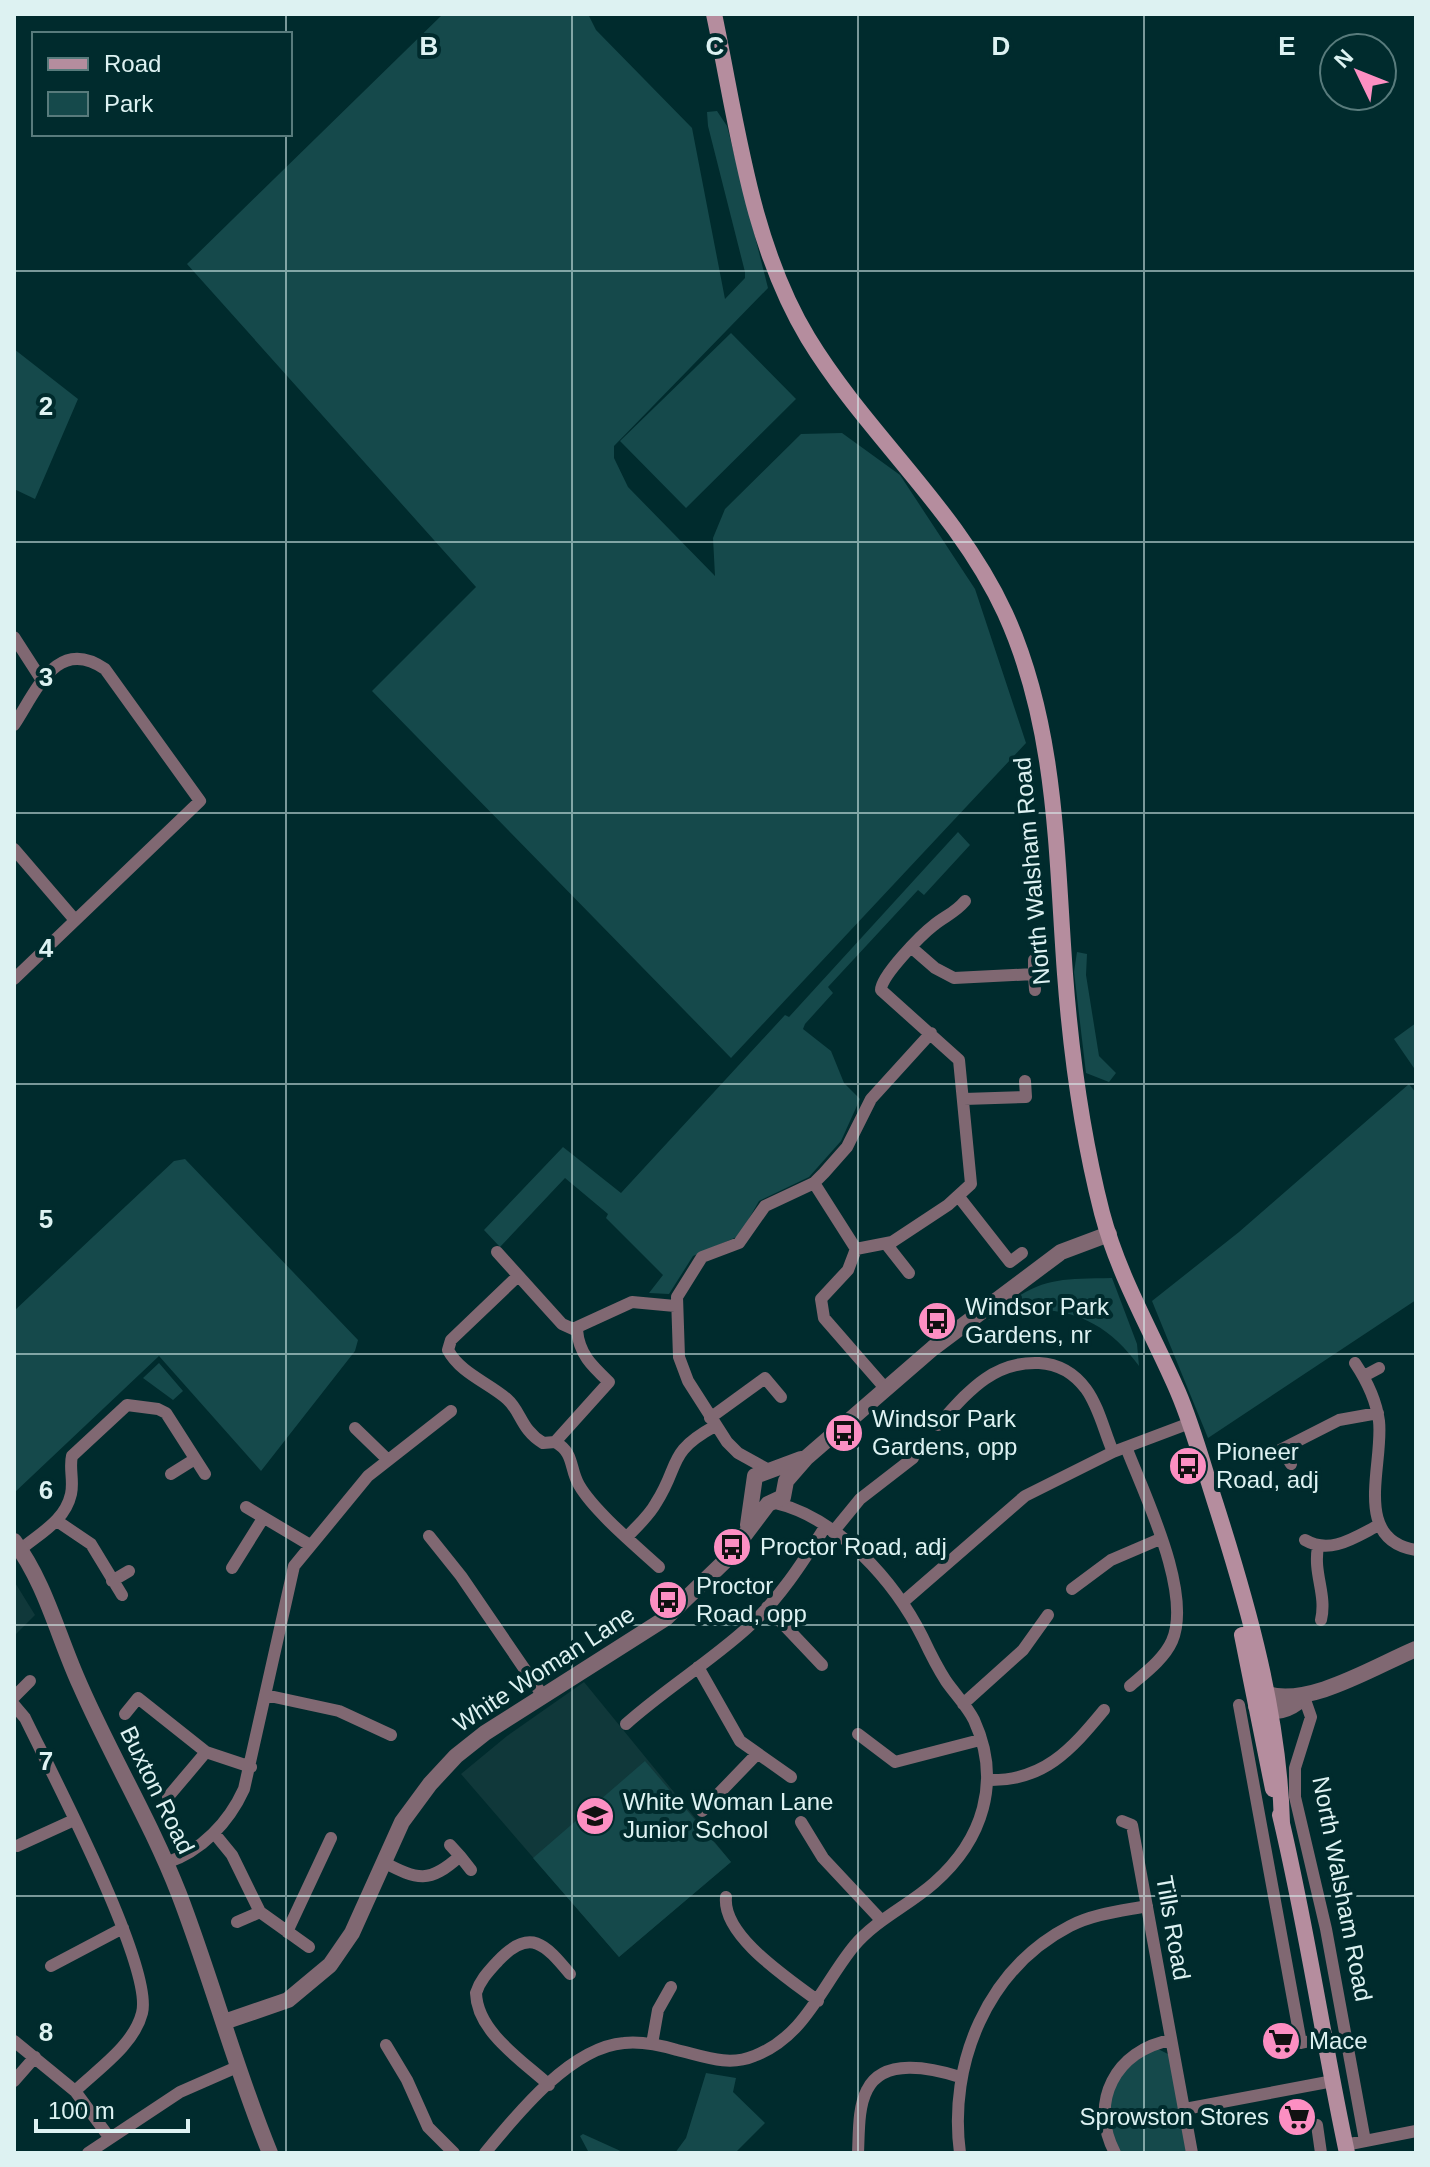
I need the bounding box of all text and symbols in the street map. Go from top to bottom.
text: B [420,31,438,61]
text: C [706,31,725,61]
text: D [992,31,1010,61]
text: E [1278,31,1296,61]
legend [32,32,292,136]
north arrow [1318,32,1398,112]
text: N [1329,44,1358,73]
text: Road [104,50,161,77]
text: Park [104,90,154,117]
text: 2 [39,391,53,421]
text: 3 [39,662,53,692]
street label: North Walsham Road [1008,756,1055,986]
text: 4 [39,933,54,963]
text: 5 [39,1204,53,1234]
place label: Windsor Park Gardens, nr [965,1293,1110,1348]
bus stop icon: Windsor Park Gardens, nr [916,1300,958,1342]
place label: Windsor Park Gardens, opp [872,1405,1017,1460]
bus stop icon: Windsor Park Gardens, opp [823,1412,865,1454]
place label: Pioneer Road, adj [1216,1438,1319,1493]
bus stop icon: Pioneer Road, adj [1167,1445,1209,1487]
text: 6 [39,1475,53,1505]
bus stop icon: Proctor Road, adj [711,1526,753,1568]
place label: Proctor Road, adj [760,1533,947,1560]
place label: Proctor Road, opp [696,1572,807,1627]
bus stop icon: Proctor Road, opp [647,1579,689,1621]
street label: White Woman Lane [448,1600,639,1737]
street label: Buxton Road [115,1722,200,1858]
text: 7 [39,1746,53,1776]
street label: North Walsham Road [1307,1774,1378,2004]
place label: White Woman Lane Junior School [623,1788,833,1843]
school or university icon: White Woman Lane Junior School [574,1795,616,1837]
street label: Tills Road [1151,1873,1196,1982]
text: 8 [39,2017,53,2047]
supermarket icon: Mace [1260,2020,1302,2062]
place label: Mace [1309,2027,1368,2054]
scale bar [36,2083,188,2133]
supermarket icon: Sprowston Stores [1276,2096,1318,2138]
text: 100 m [48,2097,115,2124]
place label: Sprowston Stores [1080,2103,1269,2130]

